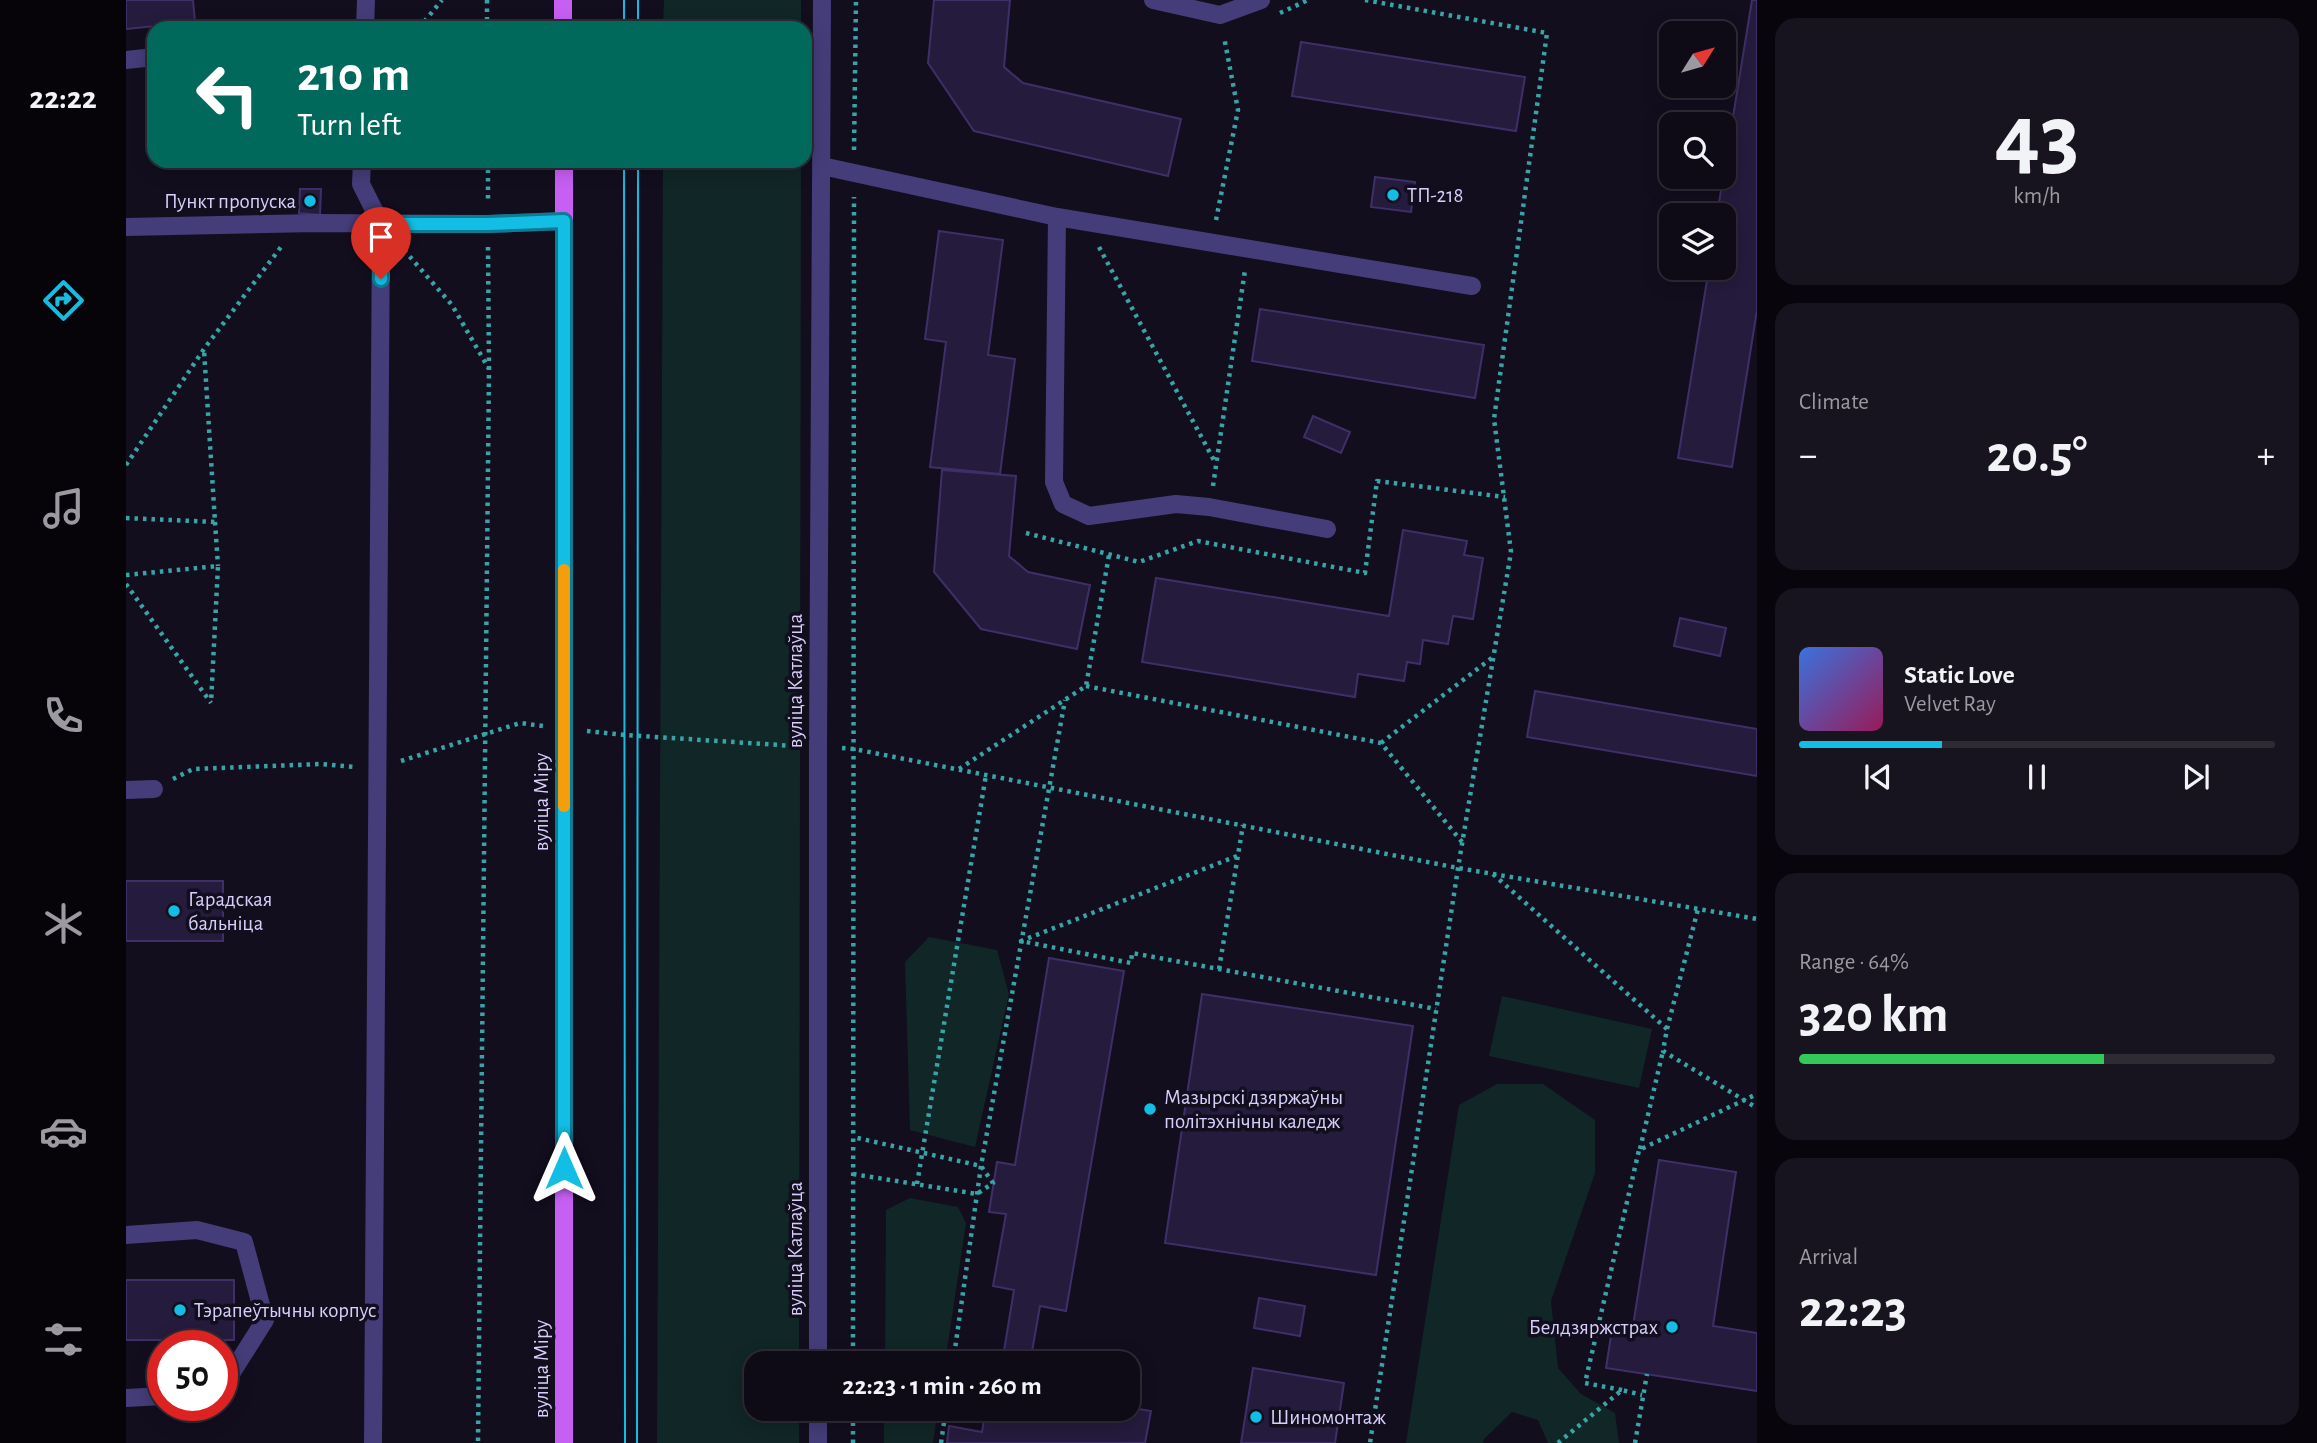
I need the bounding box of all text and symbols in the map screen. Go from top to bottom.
north arrow [1659,21,1736,98]
map controls [1659,21,1736,280]
icon: left [182,49,273,140]
text: 210 m [297,51,410,100]
text: 22:22 [29,82,97,114]
text: 43 [1995,92,2080,183]
text: Turn left [297,109,401,141]
button: search [1659,112,1736,189]
place label: ТП-218 [1407,185,1463,206]
text: km/h [2013,185,2061,208]
marker: ТП-218 [1385,187,1401,203]
place label: Пункт пропуска [164,191,296,212]
marker: Пункт пропуска [302,193,318,209]
button: layers [1659,203,1736,280]
pin [351,207,411,279]
icon: arrive [362,218,400,256]
icon: directions [39,276,88,325]
text: Climate [1799,391,1869,414]
text: 20.5° [1986,429,2088,481]
text: − [1799,437,1817,475]
text: + [2257,437,2275,475]
icon: music [39,484,88,533]
street label: вуліца Катлаўца [785,613,806,748]
text: Static Love [1904,662,2015,688]
icon: phone [39,691,88,740]
text: Velvet Ray [1904,693,1996,716]
street label: вуліца Міру [531,753,552,851]
icon: previous [1859,758,1897,796]
icon: pause [2018,758,2056,796]
icon: next [2177,758,2215,796]
place label: Гарадская бальніца [188,889,272,934]
icon: climate [39,899,88,948]
marker: Гарадская бальніца [166,903,182,919]
text: Range · 64% [1799,951,1909,974]
text: 320 km [1799,989,1949,1041]
place label: Мазырскі дзяржаўны політэхнічны каледж [1164,1087,1343,1132]
marker: Мазырскі дзяржаўны політэхнічны каледж [1142,1101,1158,1117]
icon: car [39,1107,88,1156]
position arrow [527,1131,601,1205]
street label: вуліца Катлаўца [785,1181,806,1316]
text: Arrival [1799,1246,1858,1269]
text: 22:23 [1799,1284,1907,1336]
place label: Тэрапеўтычны корпус [194,1300,377,1321]
marker: Тэрапеўтычны корпус [172,1302,188,1318]
icon: filters [39,1315,88,1364]
place label: Белдзяржстрах [1529,1317,1658,1338]
marker: Белдзяржстрах [1664,1319,1680,1335]
street label: вуліца Міру [531,1320,552,1418]
speed limit sign: 50 [147,1330,238,1421]
text: 22:23 · 1 min · 260 m [842,1373,1042,1399]
place label: Шиномонтаж [1270,1407,1386,1428]
marker: Шиномонтаж [1248,1409,1264,1425]

